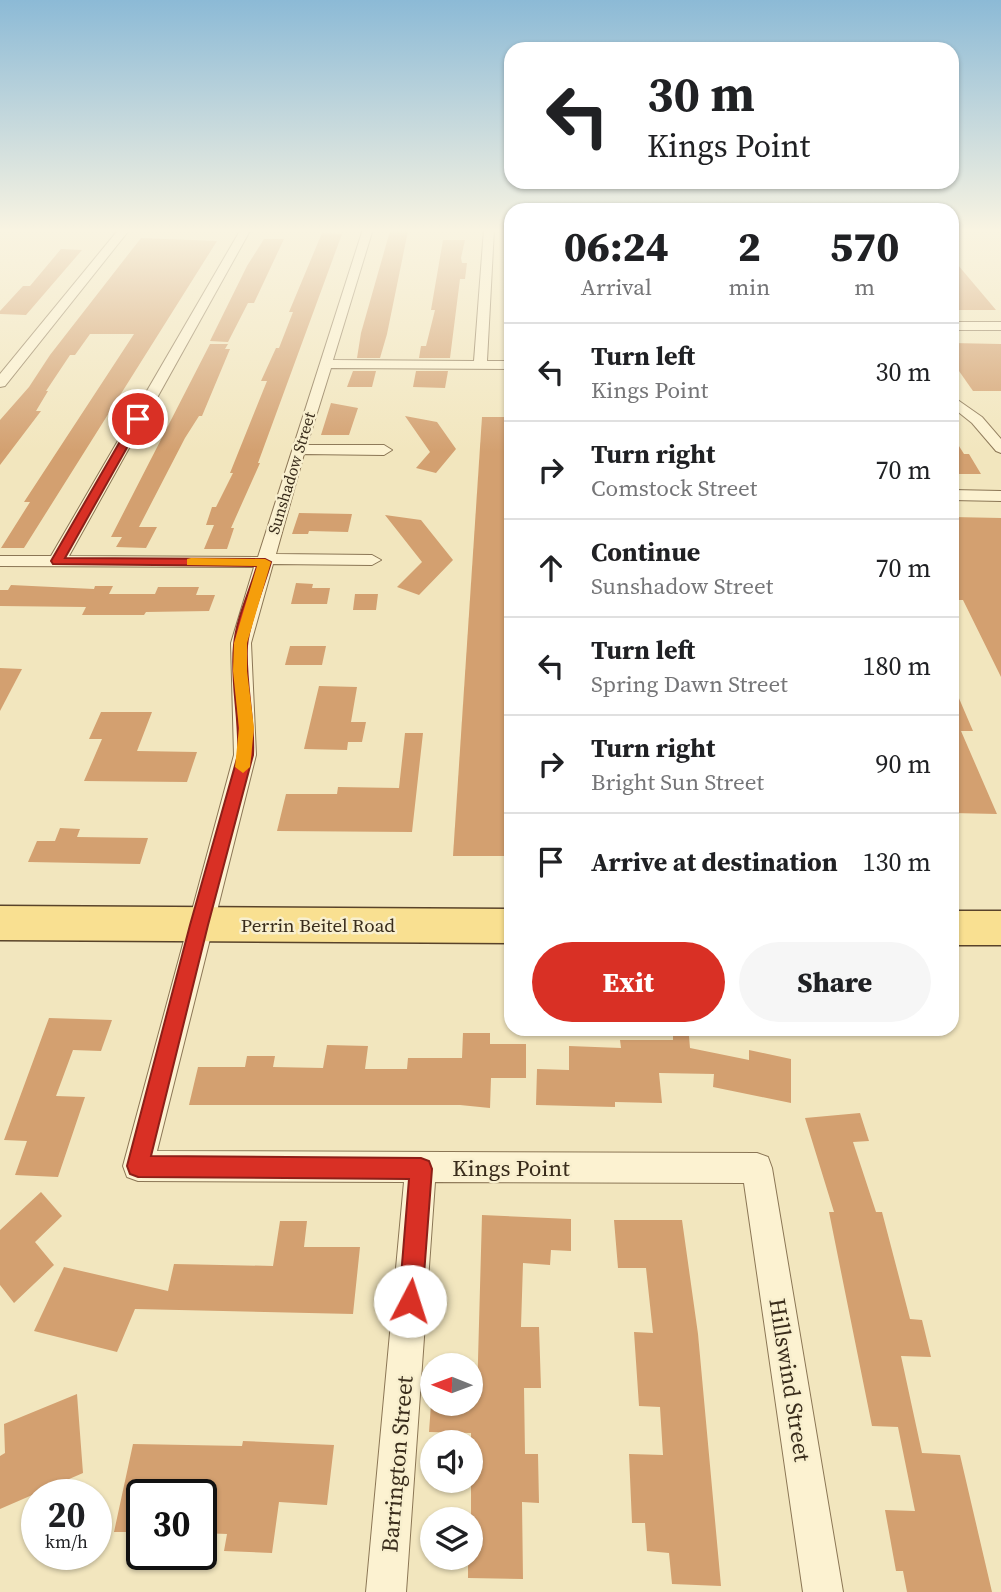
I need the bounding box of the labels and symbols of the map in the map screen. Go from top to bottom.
pin [108,389,168,449]
street label: Sunshadow Street [262,408,320,537]
street label: Perrin Beitel Road [241,912,395,938]
street label: Kings Point [452,1152,570,1184]
position arrow [373,1264,447,1338]
street label: Hillswind Street [761,1296,819,1464]
north arrow [420,1353,483,1416]
street label: Barrington Street [373,1374,421,1554]
speed limit sign: 30 [126,1479,217,1570]

